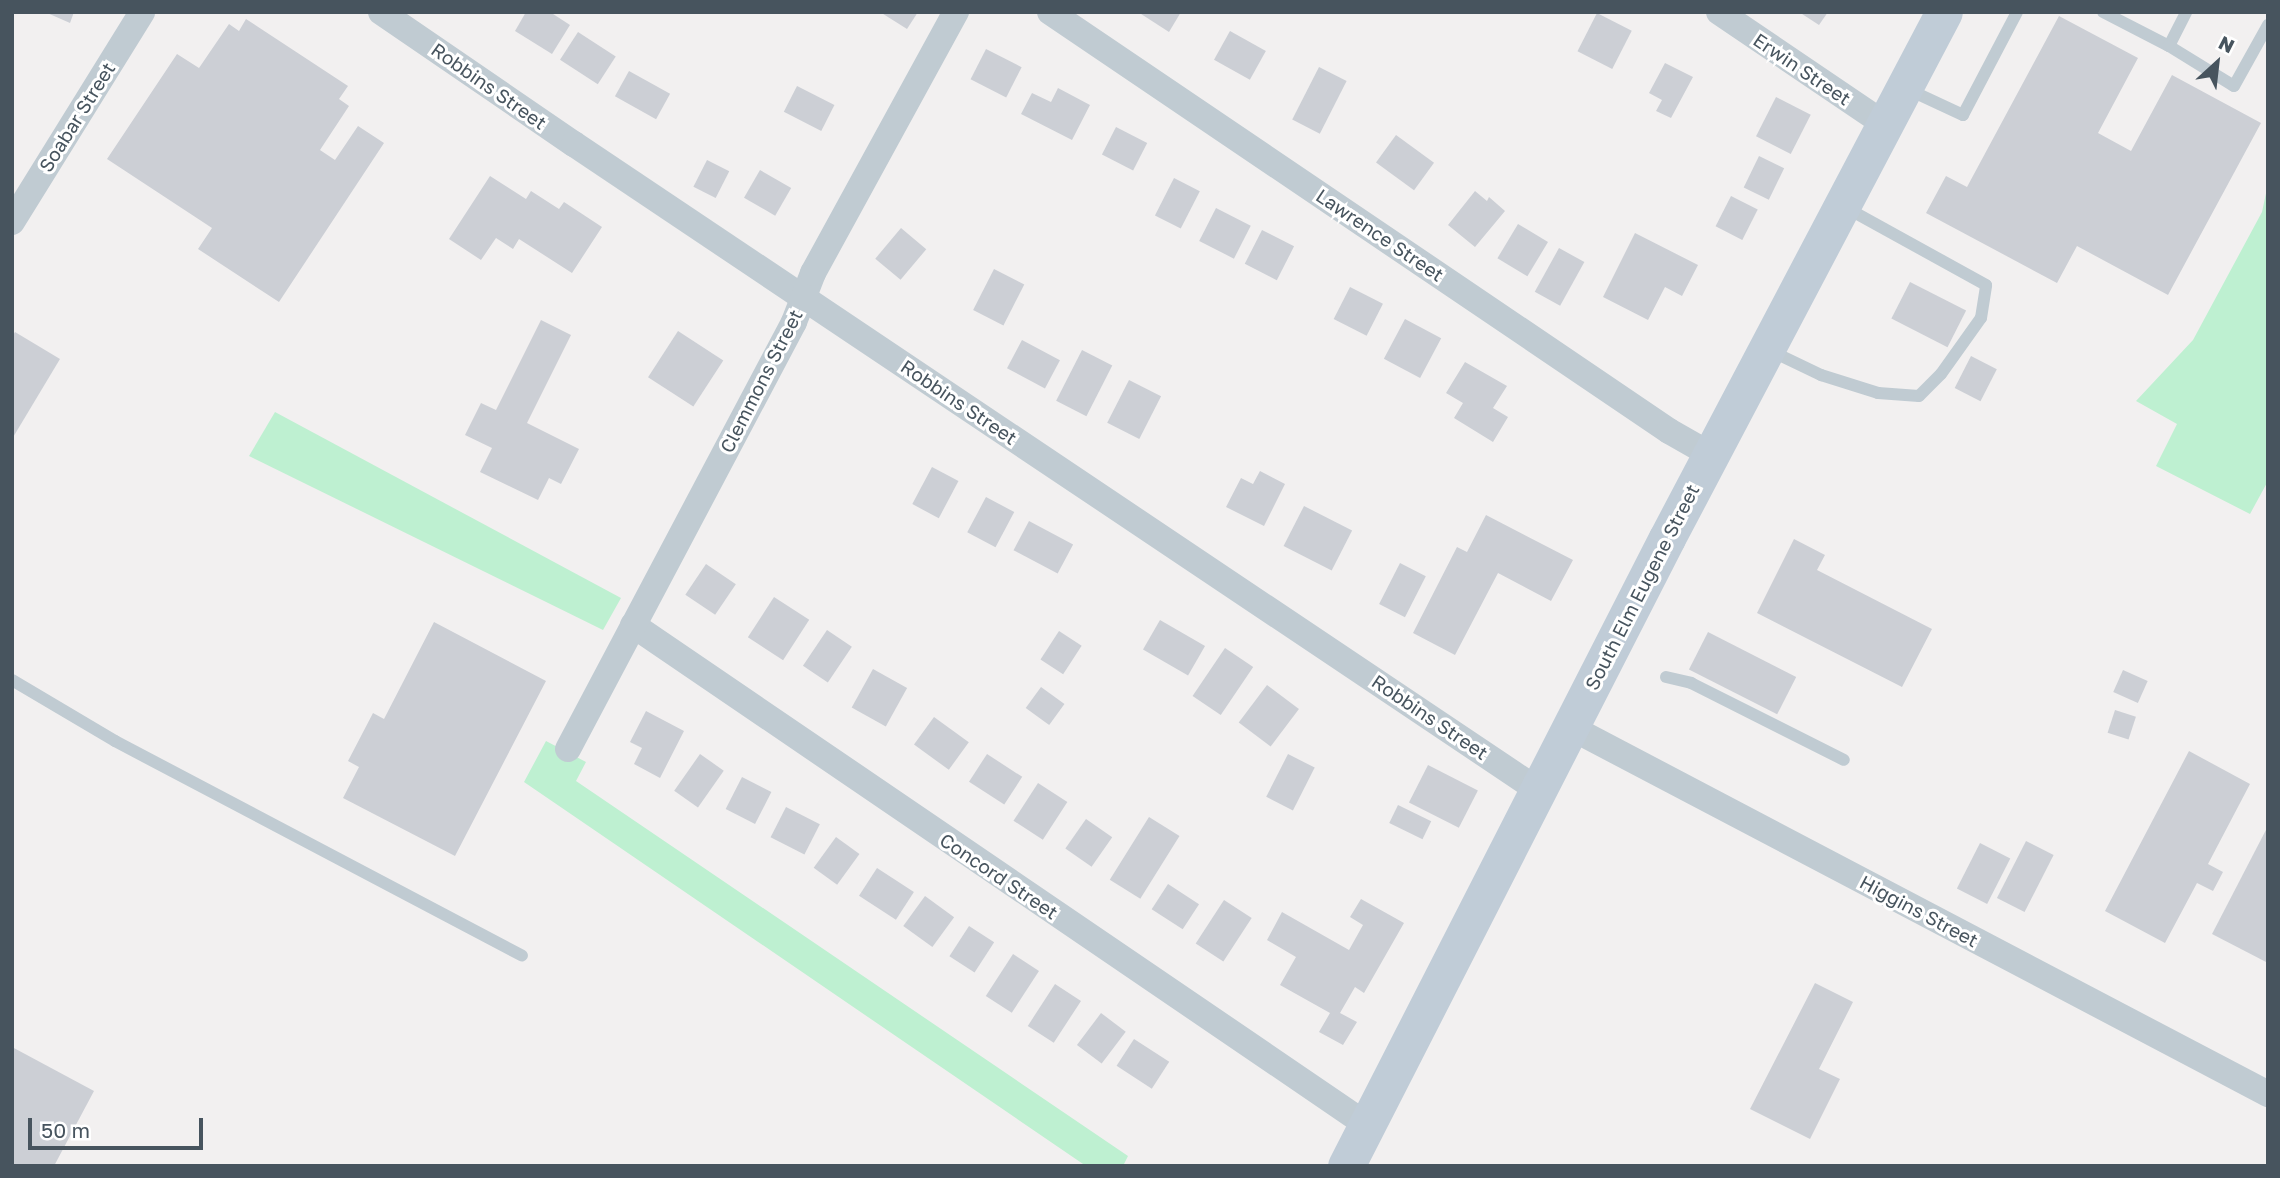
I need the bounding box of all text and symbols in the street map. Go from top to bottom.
street label: Erwin Street [1749,28,1855,110]
north arrow [2182,28,2252,98]
text: N [2215,30,2238,57]
street label: Robbins Street [427,38,551,134]
street label: Soabar Street [34,58,120,176]
street label: Lawrence Street [1312,184,1448,286]
street label: Clemmons Street [715,306,807,456]
street label: Robbins Street [897,355,1021,449]
street label: South Elm Eugene Street [1580,480,1704,694]
street label: Robbins Street [1368,670,1492,764]
street label: Concord Street [936,828,1062,924]
street label: Higgins Street [1856,870,1982,952]
scale bar [32,1104,206,1148]
text: 50 m [41,1117,90,1143]

